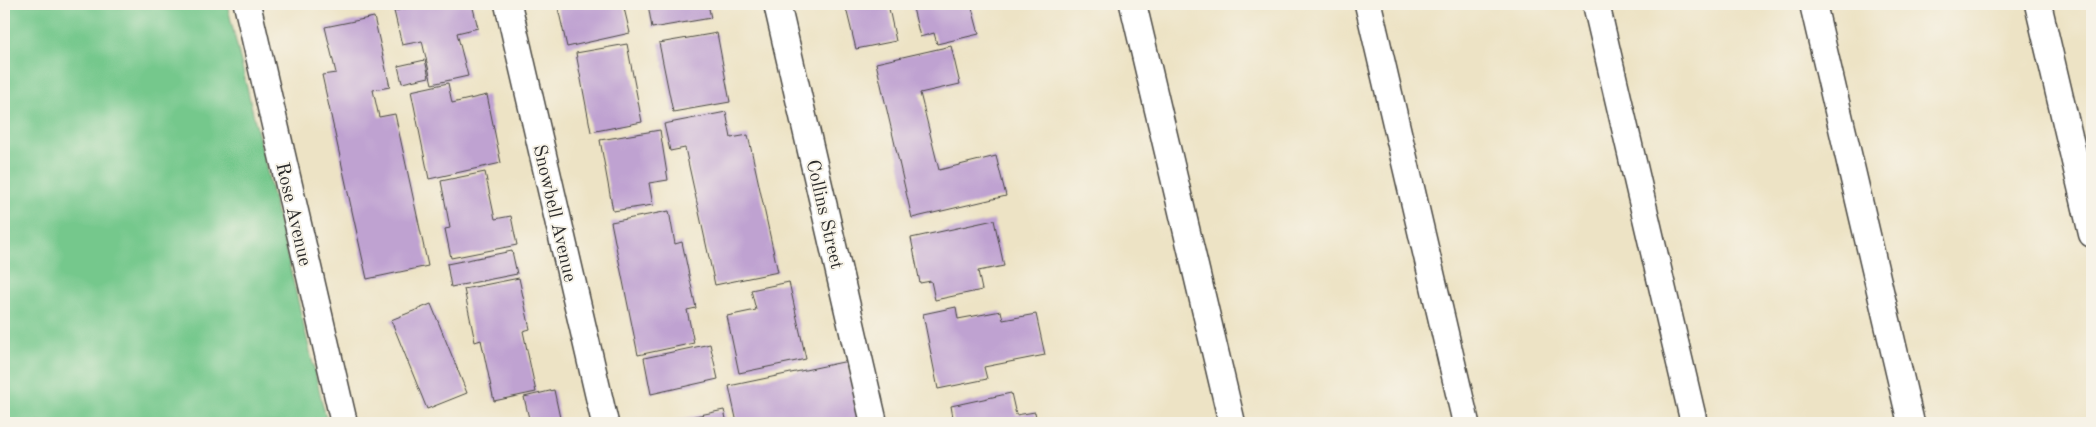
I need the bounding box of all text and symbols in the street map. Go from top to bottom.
street label: Snowbell Avenue [529,143,579,284]
street label: Collins Street [802,158,845,271]
street label: Rose Avenue [271,161,314,268]

